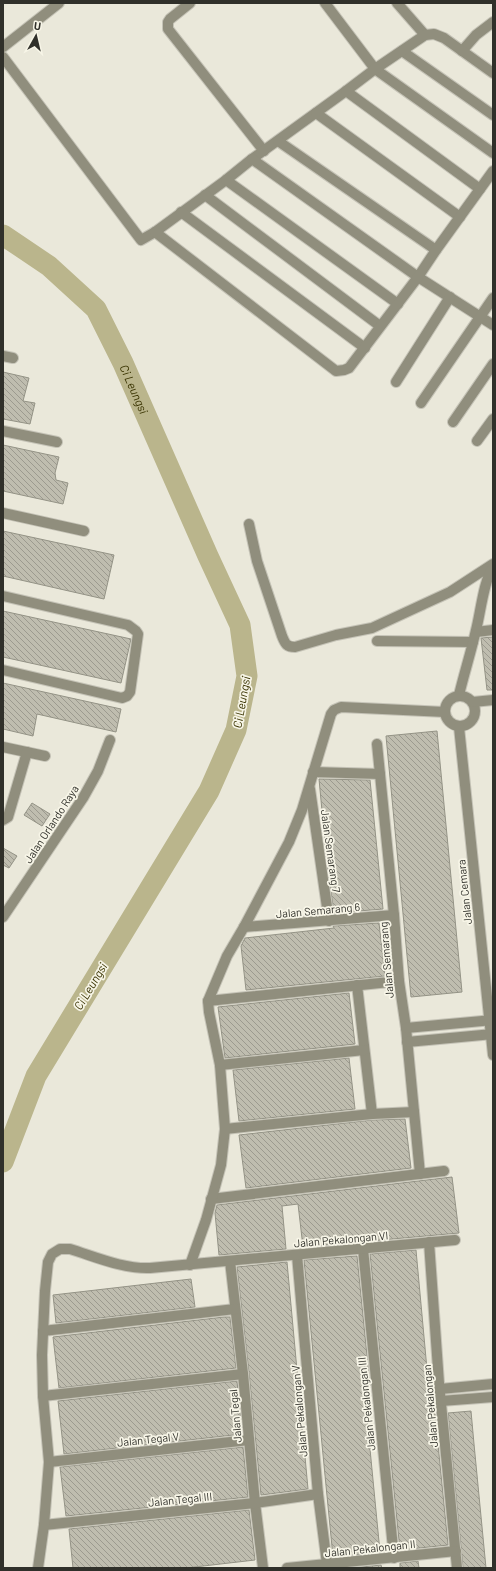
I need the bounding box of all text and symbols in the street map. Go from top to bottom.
north arrow [16,16,56,56]
text: U [33,19,42,33]
water label: Ci Leungsi [117,362,151,416]
water label: Ci Leungsi [230,675,252,729]
street label: Jalan Orlando Raya [21,783,81,865]
street label: Jalan Semarang 7 [319,808,343,894]
street label: Jalan Cemara [454,859,474,925]
street label: Jalan Semarang 6 [275,900,361,920]
street label: Jalan Semarang [376,921,396,999]
water label: Ci Leungsi [70,960,110,1012]
street label: Jalan Pekalongan VI [293,1228,389,1250]
street label: Jalan Pekalongan III [355,1357,377,1451]
street label: Jalan Pekalongan V [288,1364,309,1457]
street label: Jalan Pekalongan [420,1364,440,1448]
street label: Jalan Tegal [226,1389,244,1443]
street label: Jalan Tegal V [116,1429,180,1449]
street label: Jalan Tegal III [147,1489,213,1509]
street label: Jalan Pekalongan II [324,1537,416,1559]

